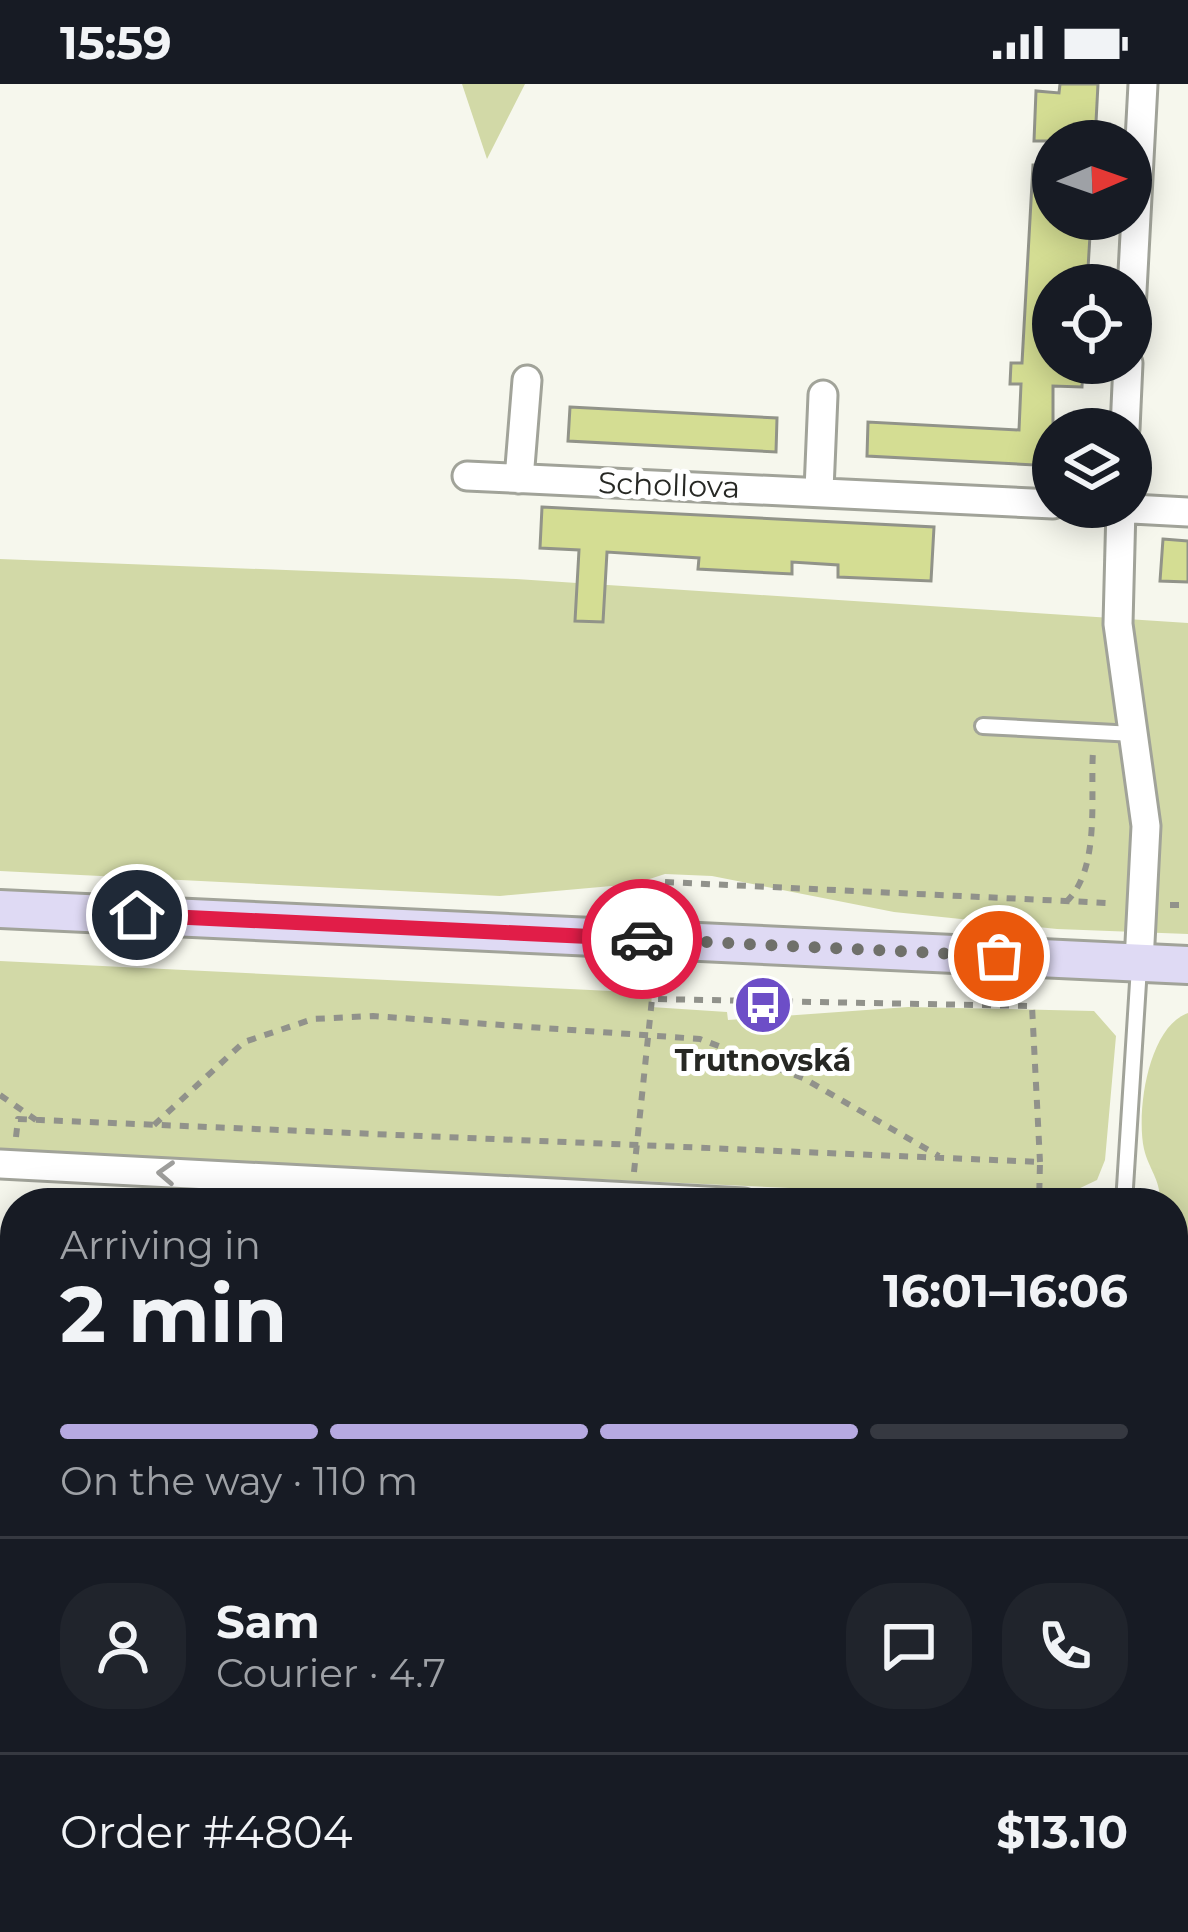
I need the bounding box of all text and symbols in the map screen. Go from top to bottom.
text: 15:59 [60,15,172,70]
north arrow [1032,120,1152,240]
map controls [1032,120,1152,528]
button: locate [1032,264,1152,384]
button: layers [1032,408,1152,528]
street label: Schollova [597,464,741,506]
pin [86,864,188,966]
courier [582,879,702,999]
icon: home [104,882,170,948]
pin [948,905,1050,1007]
icon: car [609,906,675,972]
icon: bag [966,923,1032,989]
bus stop icon: Trutnovská [732,974,794,1036]
place label: Trutnovská [675,1042,851,1079]
one-way arrow [156,1160,175,1186]
text: Arriving in [60,1221,261,1269]
text: 16:01–16:06 [883,1263,1128,1318]
text: 2 min [60,1266,287,1362]
text: On the way · 110 m [60,1457,418,1505]
button: person [60,1583,186,1709]
button: chat [846,1583,972,1709]
button: phone [1002,1583,1128,1709]
text: Sam [216,1594,320,1649]
text: Courier · 4.7 [216,1649,446,1697]
text: Order #4804 [60,1804,353,1859]
text: $13.10 [996,1804,1128,1859]

